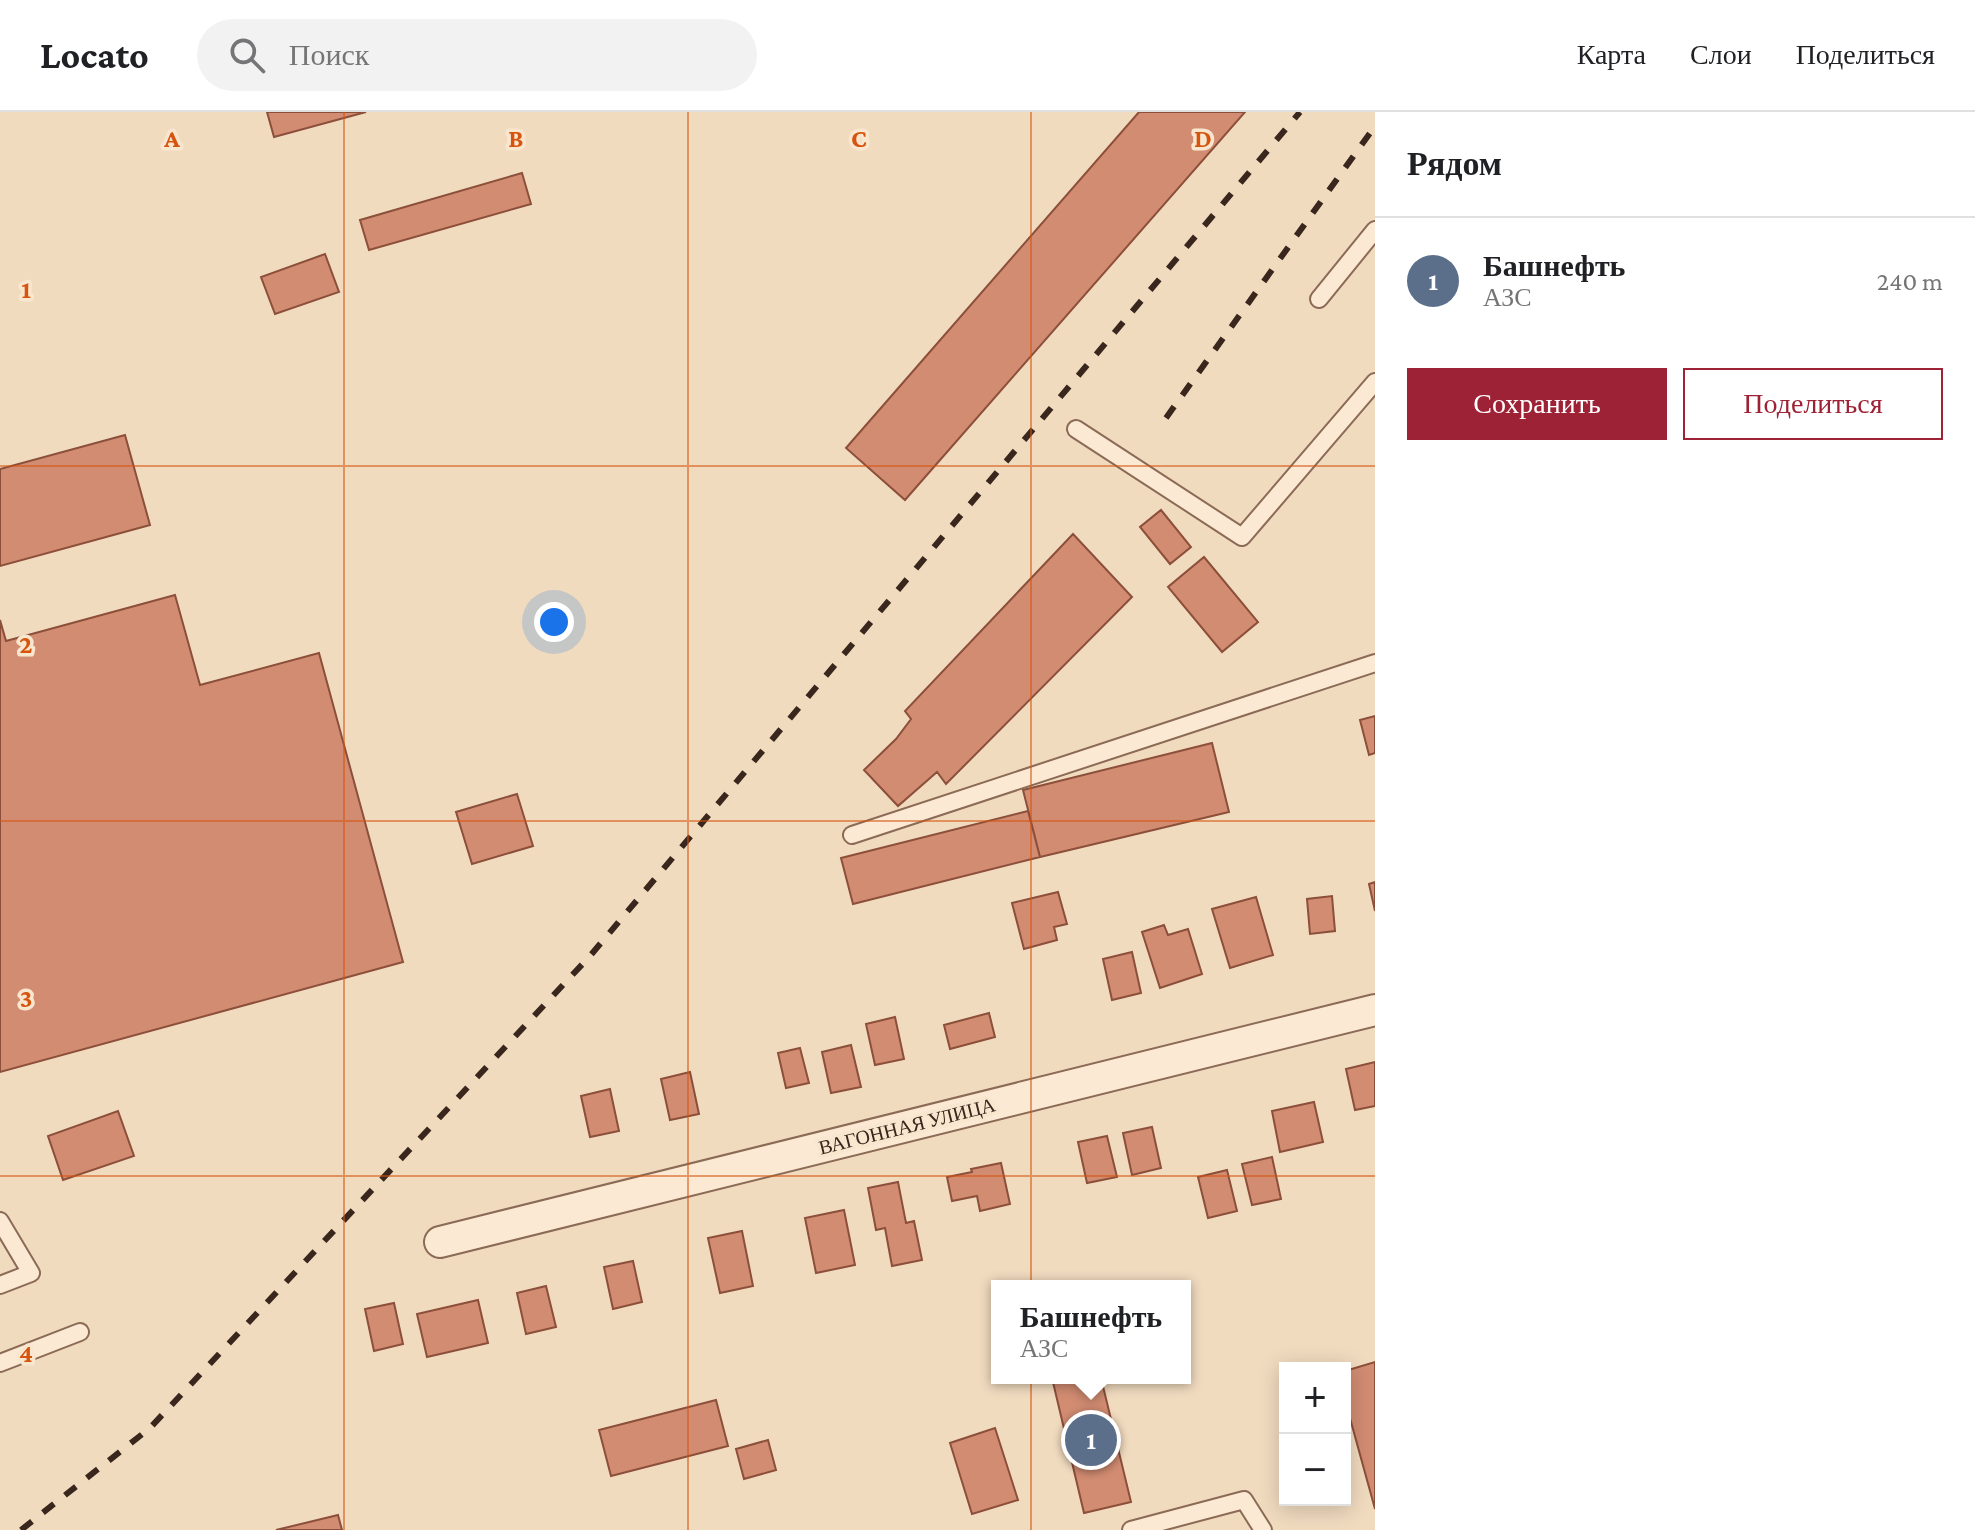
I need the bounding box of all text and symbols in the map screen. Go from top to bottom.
search box [197,19,757,91]
icon: search [225,33,269,77]
text: Locato [40,34,149,76]
text: Поиск [289,38,369,71]
text: Карта [1577,39,1646,70]
text: Слои [1690,39,1752,70]
text: Поделиться [1796,39,1935,70]
text: A [163,124,180,153]
text: B [508,124,524,153]
text: C [851,124,867,153]
text: D [1194,124,1212,153]
text: Рядом [1407,145,1502,182]
text: Башнефть [1483,249,1626,282]
text: 1 [1428,267,1438,296]
text: 240 m [1877,267,1943,296]
text: 1 [21,275,31,304]
text: АЗС [1483,283,1532,312]
button: Сохранить [1407,368,1667,440]
button: Поделиться [1683,368,1943,440]
your location [534,602,574,642]
text: 2 [19,630,33,659]
text: 3 [20,984,32,1013]
street label: ВАГОННАЯ УЛИЦА [816,1093,998,1160]
popup [991,1280,1191,1384]
text: Башнефть [1020,1300,1162,1333]
text: АЗС [1020,1334,1068,1363]
text: 4 [19,1339,33,1368]
map controls [1279,1362,1351,1506]
button: + [1279,1362,1351,1434]
pin: 1 [1065,1410,1117,1470]
button: − [1279,1434,1351,1506]

